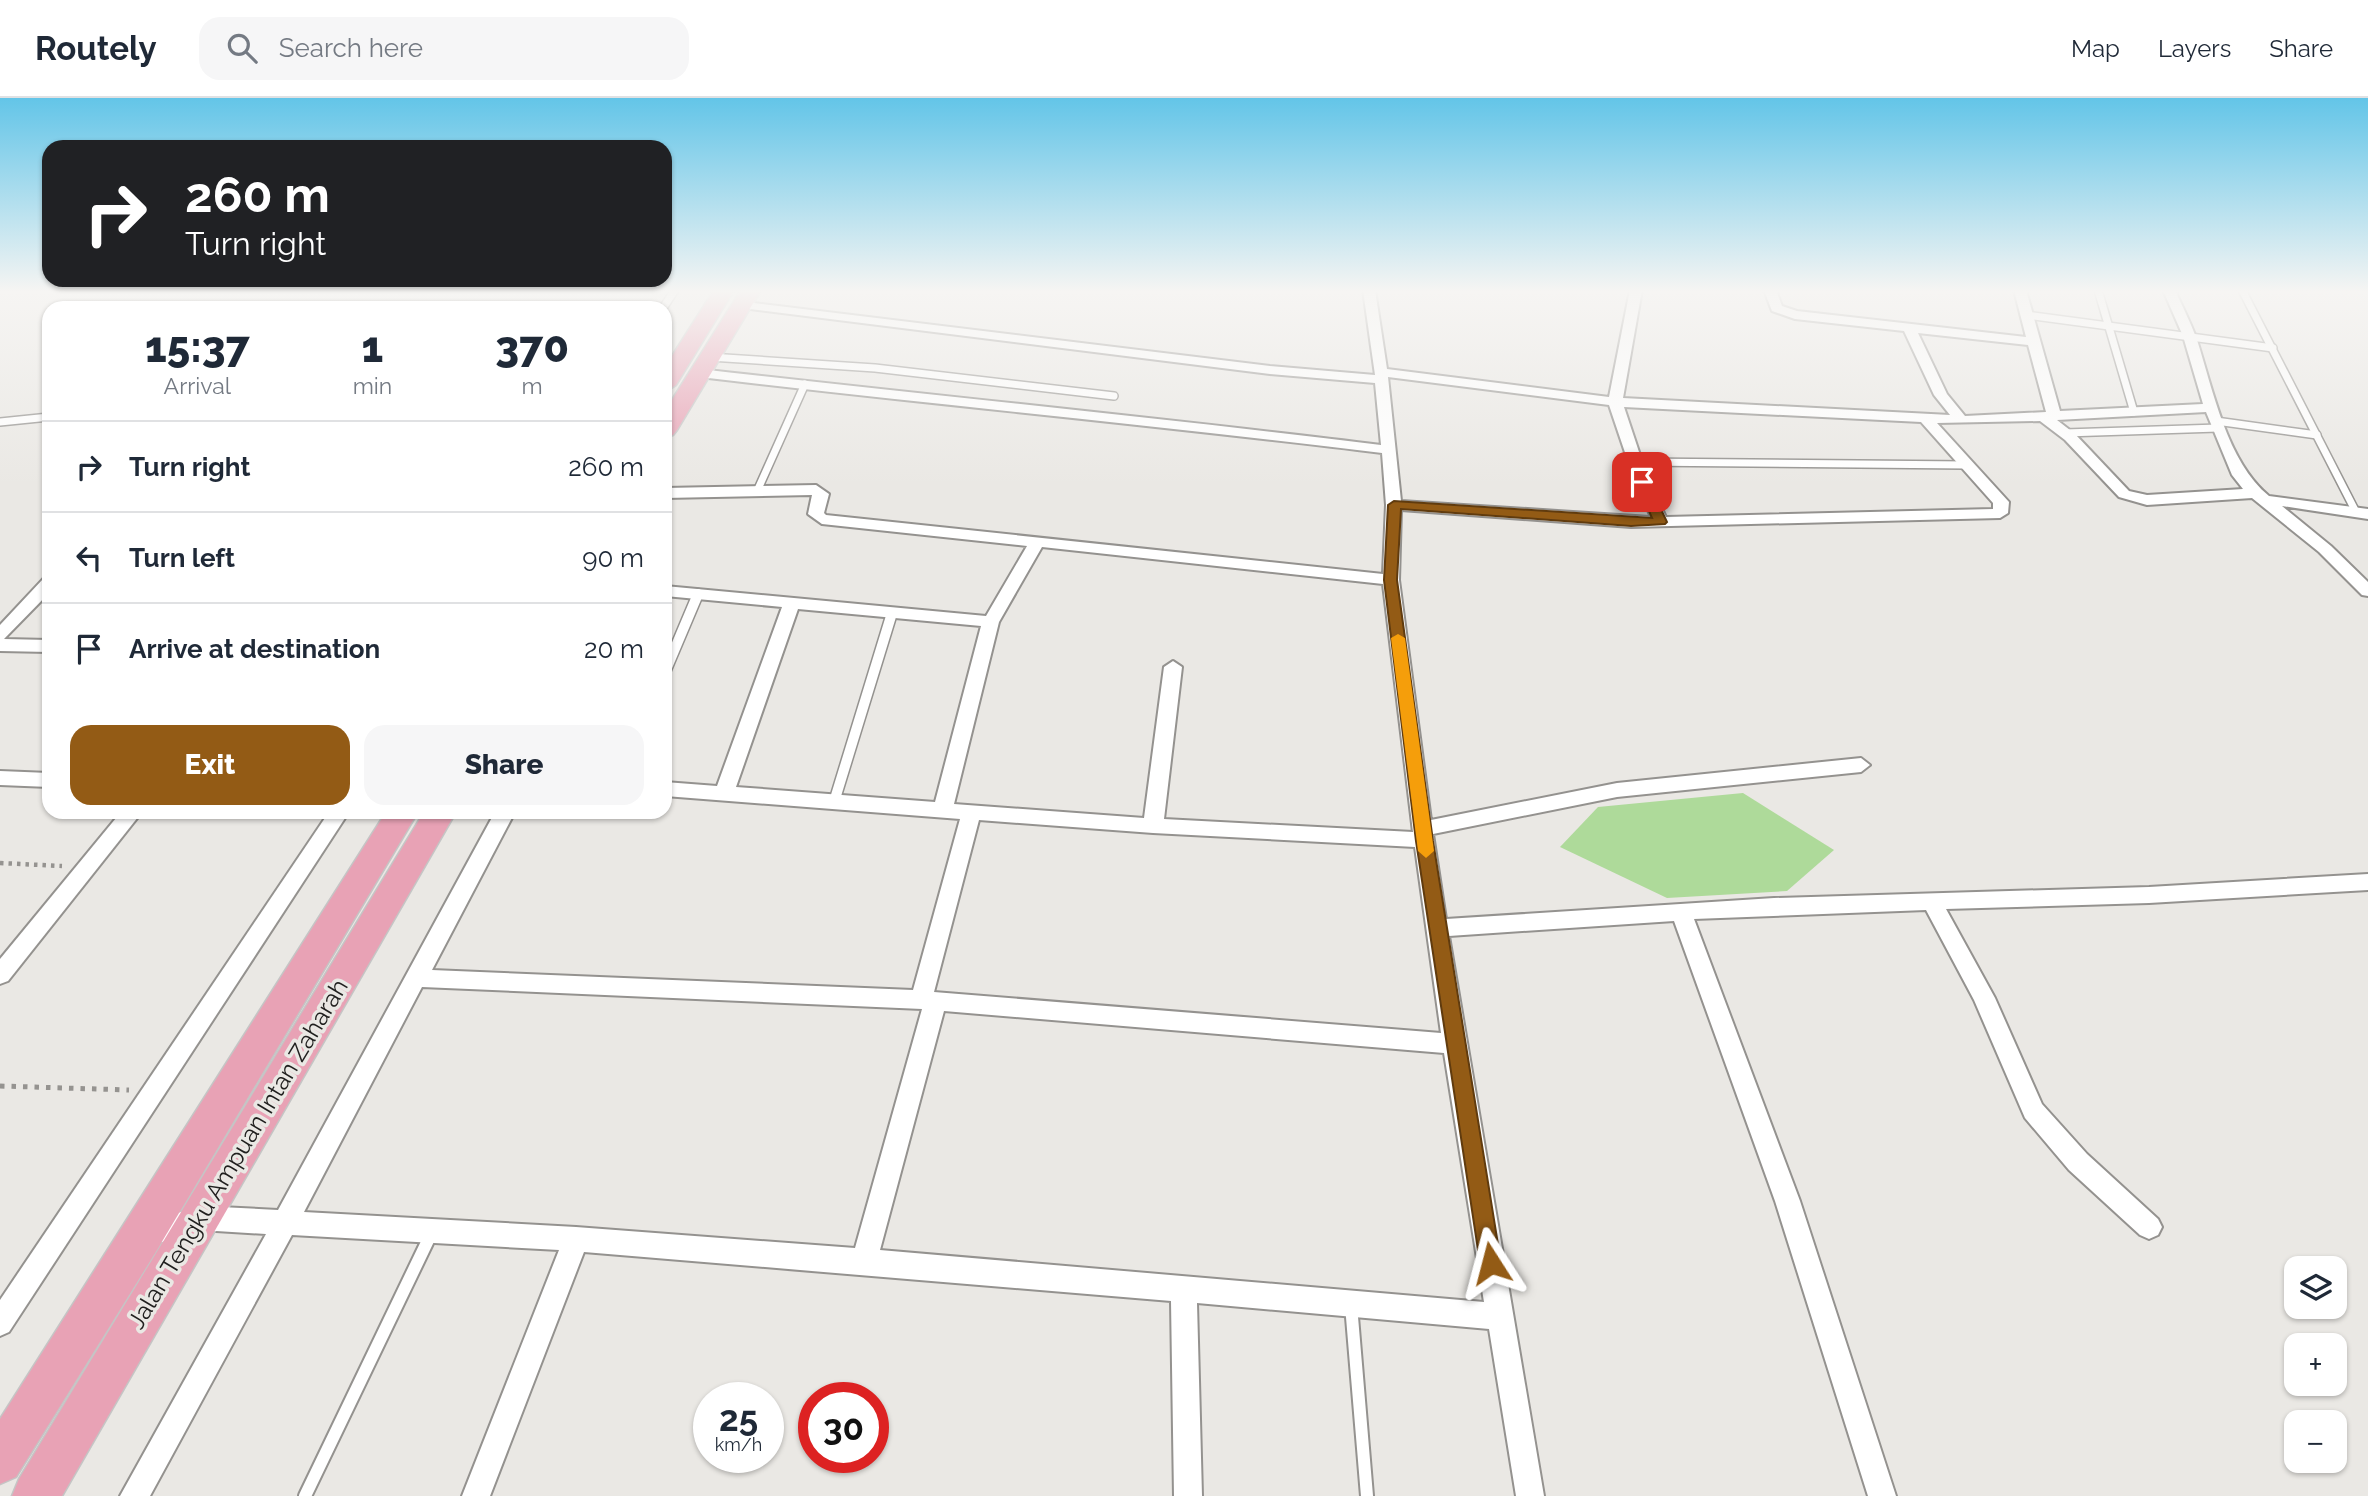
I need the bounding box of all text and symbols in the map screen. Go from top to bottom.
search box [199,17,689,80]
text: Routely [35,29,157,68]
icon: search [223,29,261,67]
text: Search here [279,33,423,63]
text: Map [2071,34,2120,63]
text: Layers [2158,34,2231,63]
text: Share [2269,34,2333,63]
text: 260 m [185,166,330,223]
icon: right [70,168,161,259]
text: Turn right [185,225,326,262]
text: 15:37 [145,323,250,372]
text: 1 [362,323,383,372]
text: 370 [495,323,569,372]
text: Arrival [164,372,231,399]
text: min [353,372,392,399]
text: m [522,372,543,399]
icon: right [70,448,108,486]
text: Turn right [129,452,250,482]
text: 260 m [568,452,644,482]
pin [1612,452,1672,512]
icon: arrive [1623,463,1661,501]
icon: left [70,539,108,577]
text: Turn left [129,543,235,573]
text: 90 m [582,543,644,573]
icon: arrive [70,630,108,668]
text: Arrive at destination [129,634,380,664]
text: 20 m [584,634,644,664]
button: Exit [70,725,350,805]
button: Share [364,725,644,805]
street label: Jalan Tengku Ampuan Intan Zaharah [121,974,354,1334]
position arrow [1454,1226,1528,1300]
map controls [2284,1256,2347,1473]
button: layers [2284,1256,2347,1319]
button: + [2284,1333,2347,1396]
speed limit sign: 30 [798,1382,889,1473]
text: 25 [719,1398,758,1439]
button: − [2284,1410,2347,1473]
text: km/h [715,1434,762,1455]

